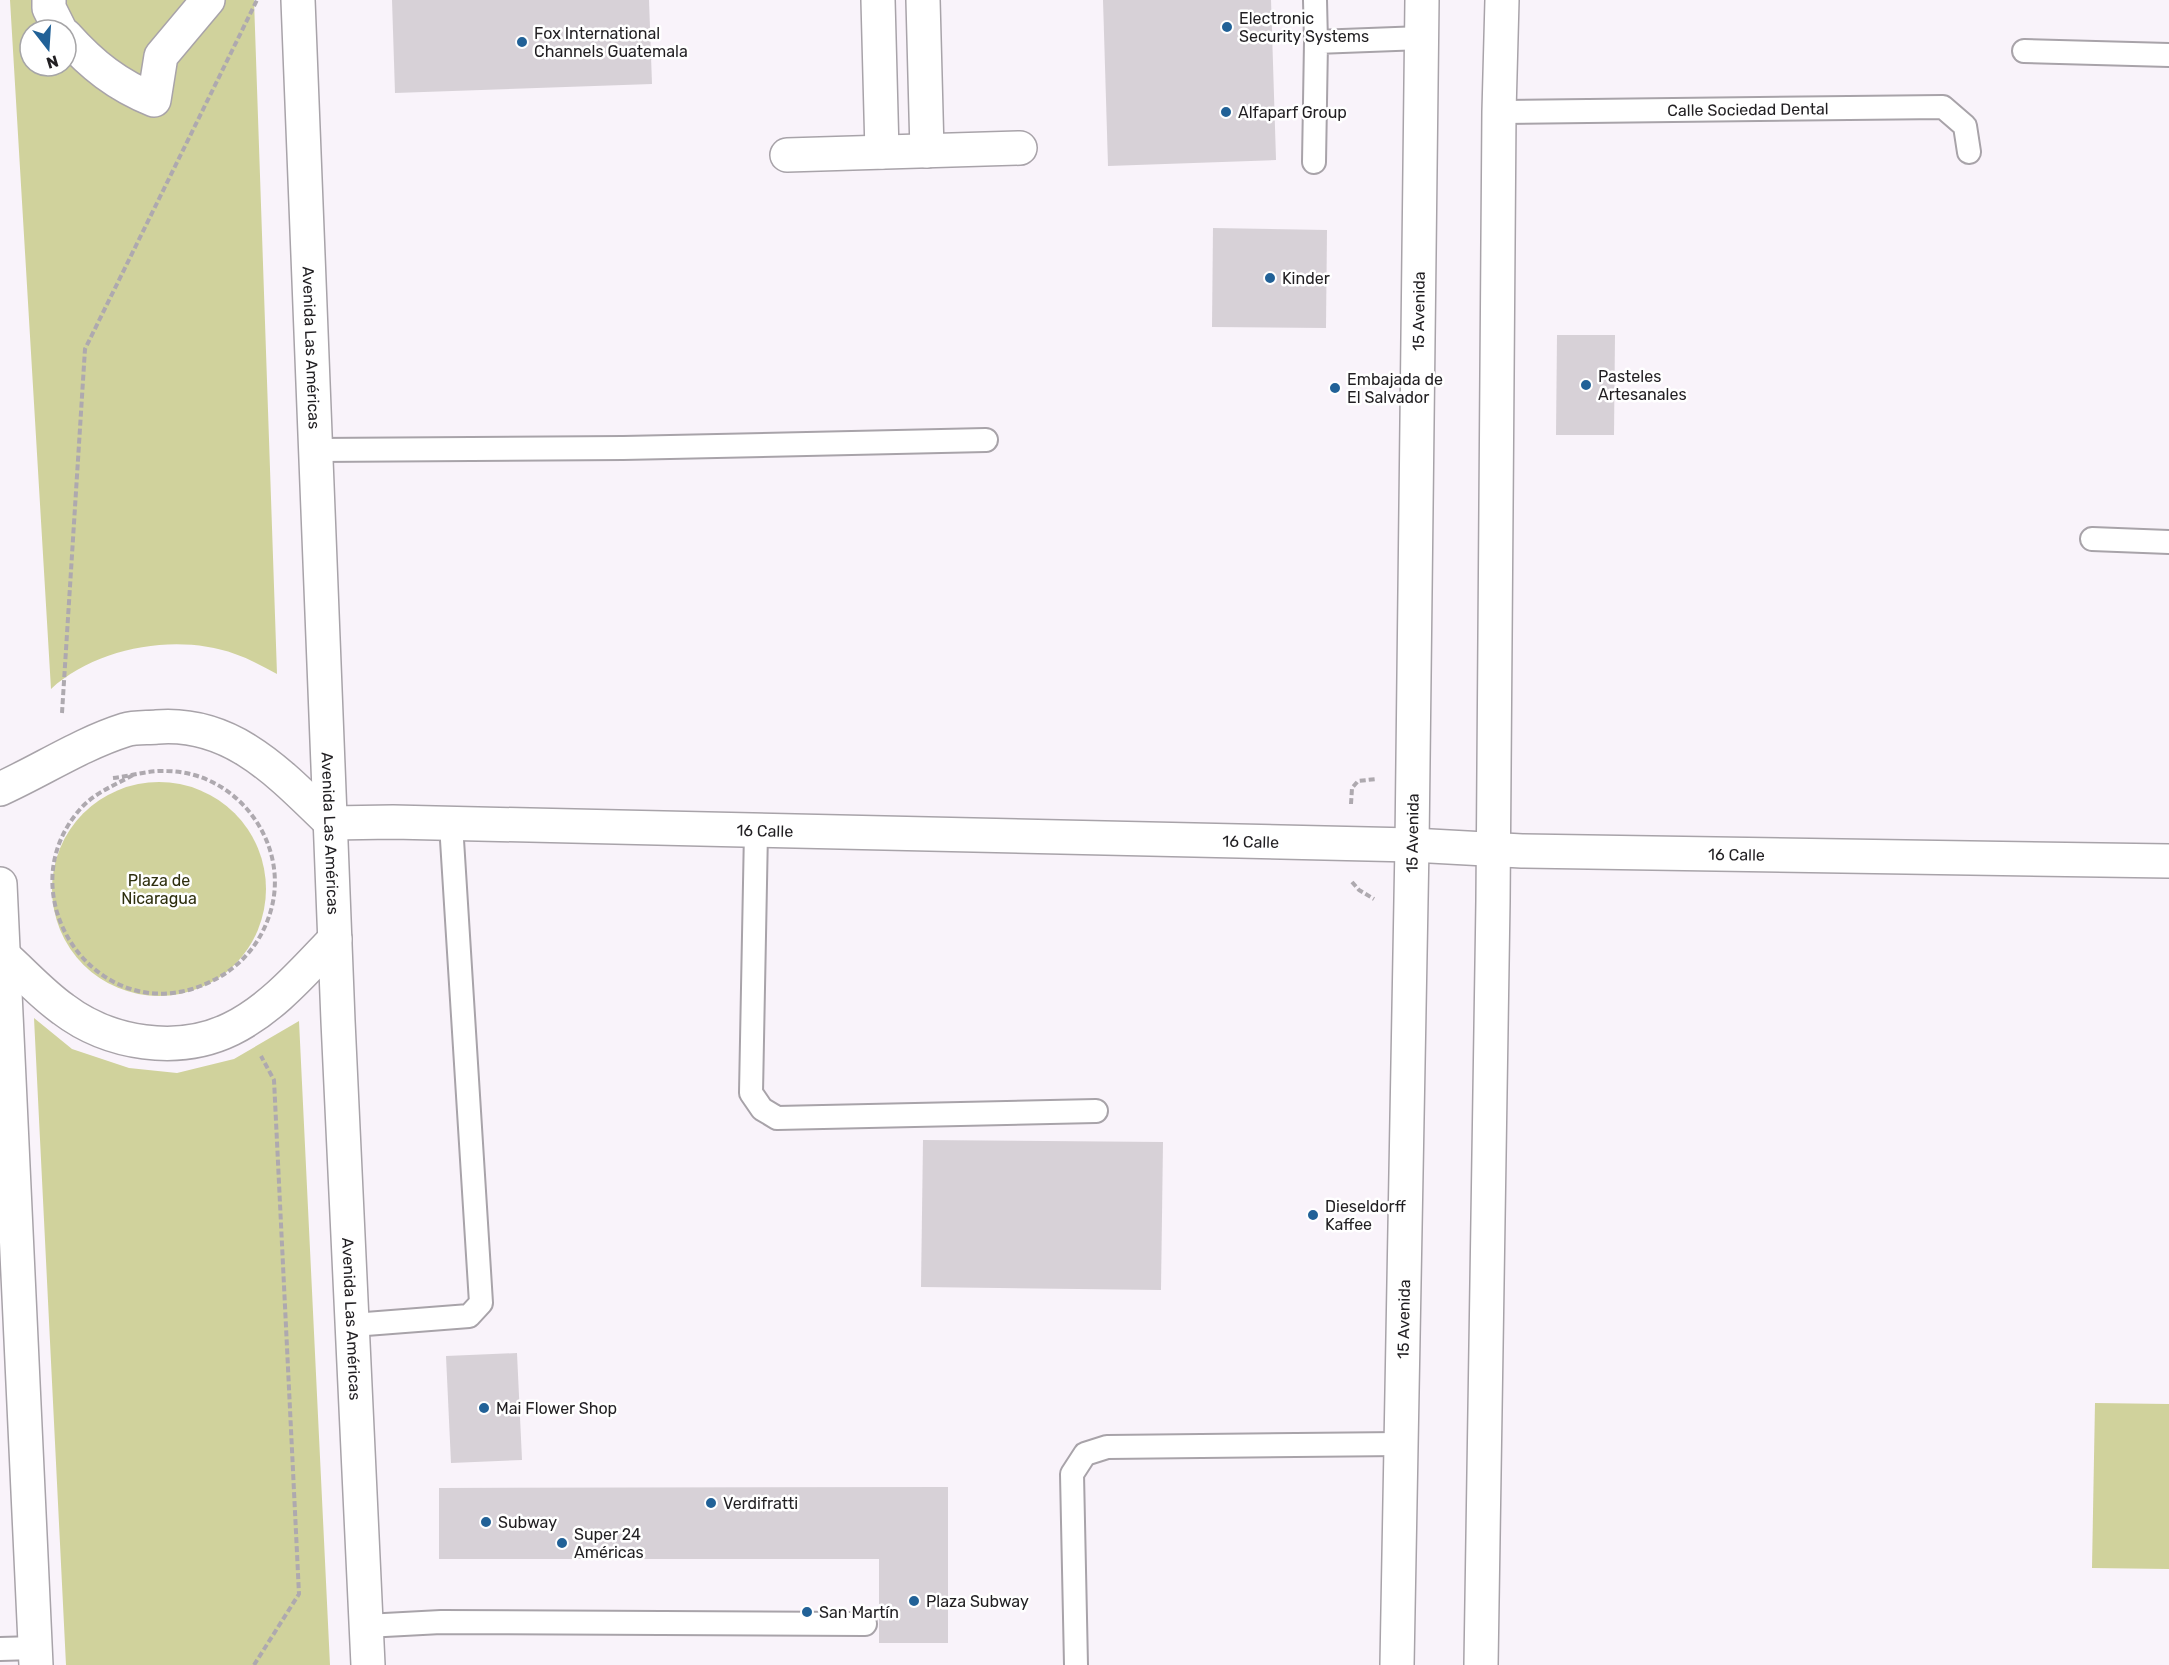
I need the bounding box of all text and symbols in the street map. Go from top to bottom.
place label: Electronic Security Systems [1239,9,1369,46]
north arrow [18,18,78,78]
marker: Electronic Security Systems [1220,20,1234,34]
place label: Fox International Channels Guatemala [534,24,688,61]
marker: Fox International Channels Guatemala [515,35,529,49]
text: N [44,51,61,73]
street label: Calle Sociedad Dental [1667,99,1829,120]
place label: Alfaparf Group [1238,103,1347,122]
marker: Alfaparf Group [1219,105,1233,119]
street label: Avenida Las Américas [298,266,324,430]
place label: Kinder [1282,269,1330,288]
marker: Kinder [1263,271,1277,285]
street label: 15 Avenida [1409,271,1429,351]
place label: Pasteles Artesanales [1598,367,1687,404]
place label: Embajada de El Salvador [1347,370,1443,407]
marker: Pasteles Artesanales [1579,378,1593,392]
marker: Embajada de El Salvador [1328,381,1342,395]
street label: Avenida Las Américas [317,752,343,915]
street label: 15 Avenida [1402,793,1423,873]
street label: 16 Calle [736,821,793,841]
street label: 16 Calle [1222,832,1279,852]
street label: 16 Calle [1708,845,1765,865]
park label: Plaza de Nicaragua [121,871,197,908]
place label: Dieseldorff Kaffee [1325,1197,1406,1234]
marker: Dieseldorff Kaffee [1306,1208,1320,1222]
street label: Avenida Las Américas [338,1237,365,1401]
street label: 15 Avenida [1394,1279,1414,1359]
place label: Mai Flower Shop [496,1399,617,1418]
marker: Mai Flower Shop [477,1401,491,1415]
place label: Verdifratti [723,1494,798,1513]
marker: Verdifratti [704,1496,718,1510]
place label: Subway [498,1513,557,1532]
marker: Subway [479,1515,493,1529]
place label: Super 24 Américas [574,1525,644,1562]
marker: Super 24 Américas [555,1536,569,1550]
place label: Plaza Subway [926,1592,1029,1611]
marker: Plaza Subway [907,1594,921,1608]
place label: San Martín [819,1603,899,1622]
marker: San Martín [800,1605,814,1619]

